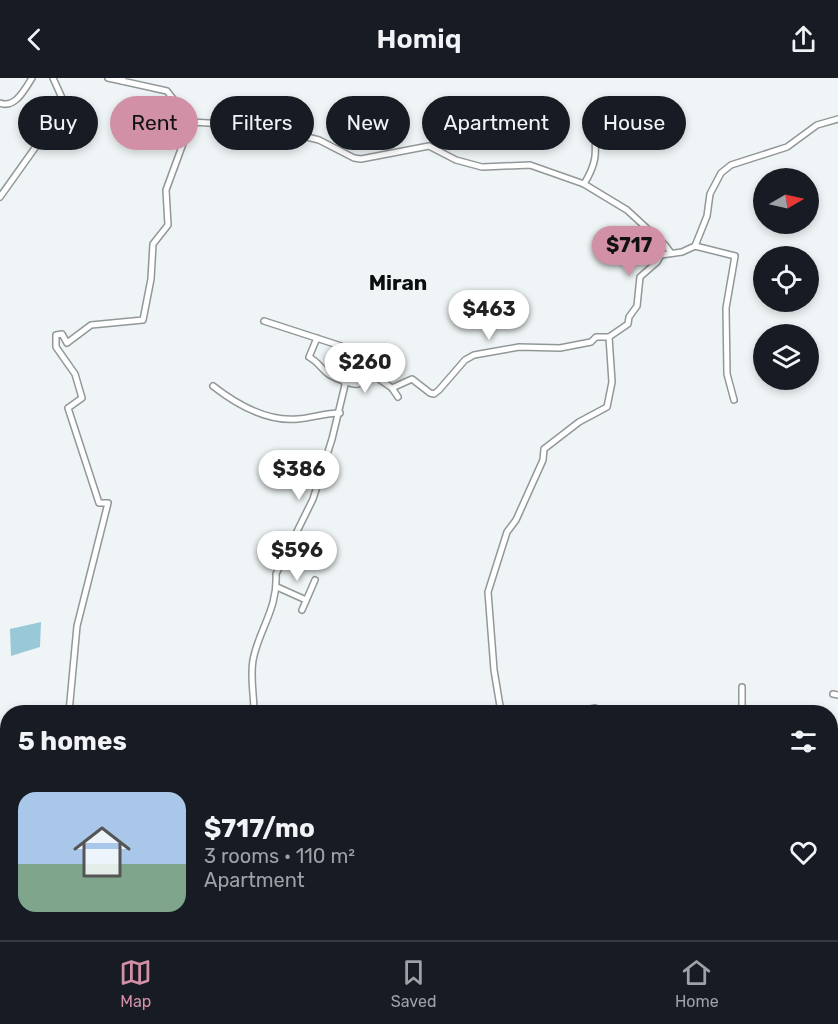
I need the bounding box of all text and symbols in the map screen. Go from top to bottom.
icon: back [18,23,51,56]
text: Homiq [377,23,461,55]
icon: share [787,23,820,56]
chip: Buy [18,96,98,150]
chip: Rent [110,96,198,150]
chip: Filters [210,96,314,150]
chip: New [326,96,410,150]
chip: Apartment [422,96,570,150]
chip: House [582,96,686,150]
north arrow [753,168,819,234]
map controls [753,168,819,390]
pin: $717 [593,226,665,277]
text: $717 [606,233,652,257]
button: locate [753,246,819,312]
district label: Miran [369,270,427,295]
pin: $463 [453,290,525,341]
text: $463 [462,297,516,321]
button: layers [753,324,819,390]
pin: $260 [329,343,401,394]
text: $260 [339,350,391,374]
pin: $386 [263,450,335,501]
text: $386 [272,457,326,481]
pin: $596 [261,531,333,582]
text: $596 [271,538,323,562]
icon: filters [787,725,820,758]
text: 5 homes [18,726,127,757]
text: $717/mo [204,813,315,844]
icon: home [66,816,138,888]
icon: heart [787,836,820,869]
text: 3 rooms · 110 m² [204,844,355,868]
text: Apartment [204,868,305,892]
tab: Map [119,956,152,1011]
tab: Saved [391,956,436,1011]
tab: Home [675,956,719,1011]

